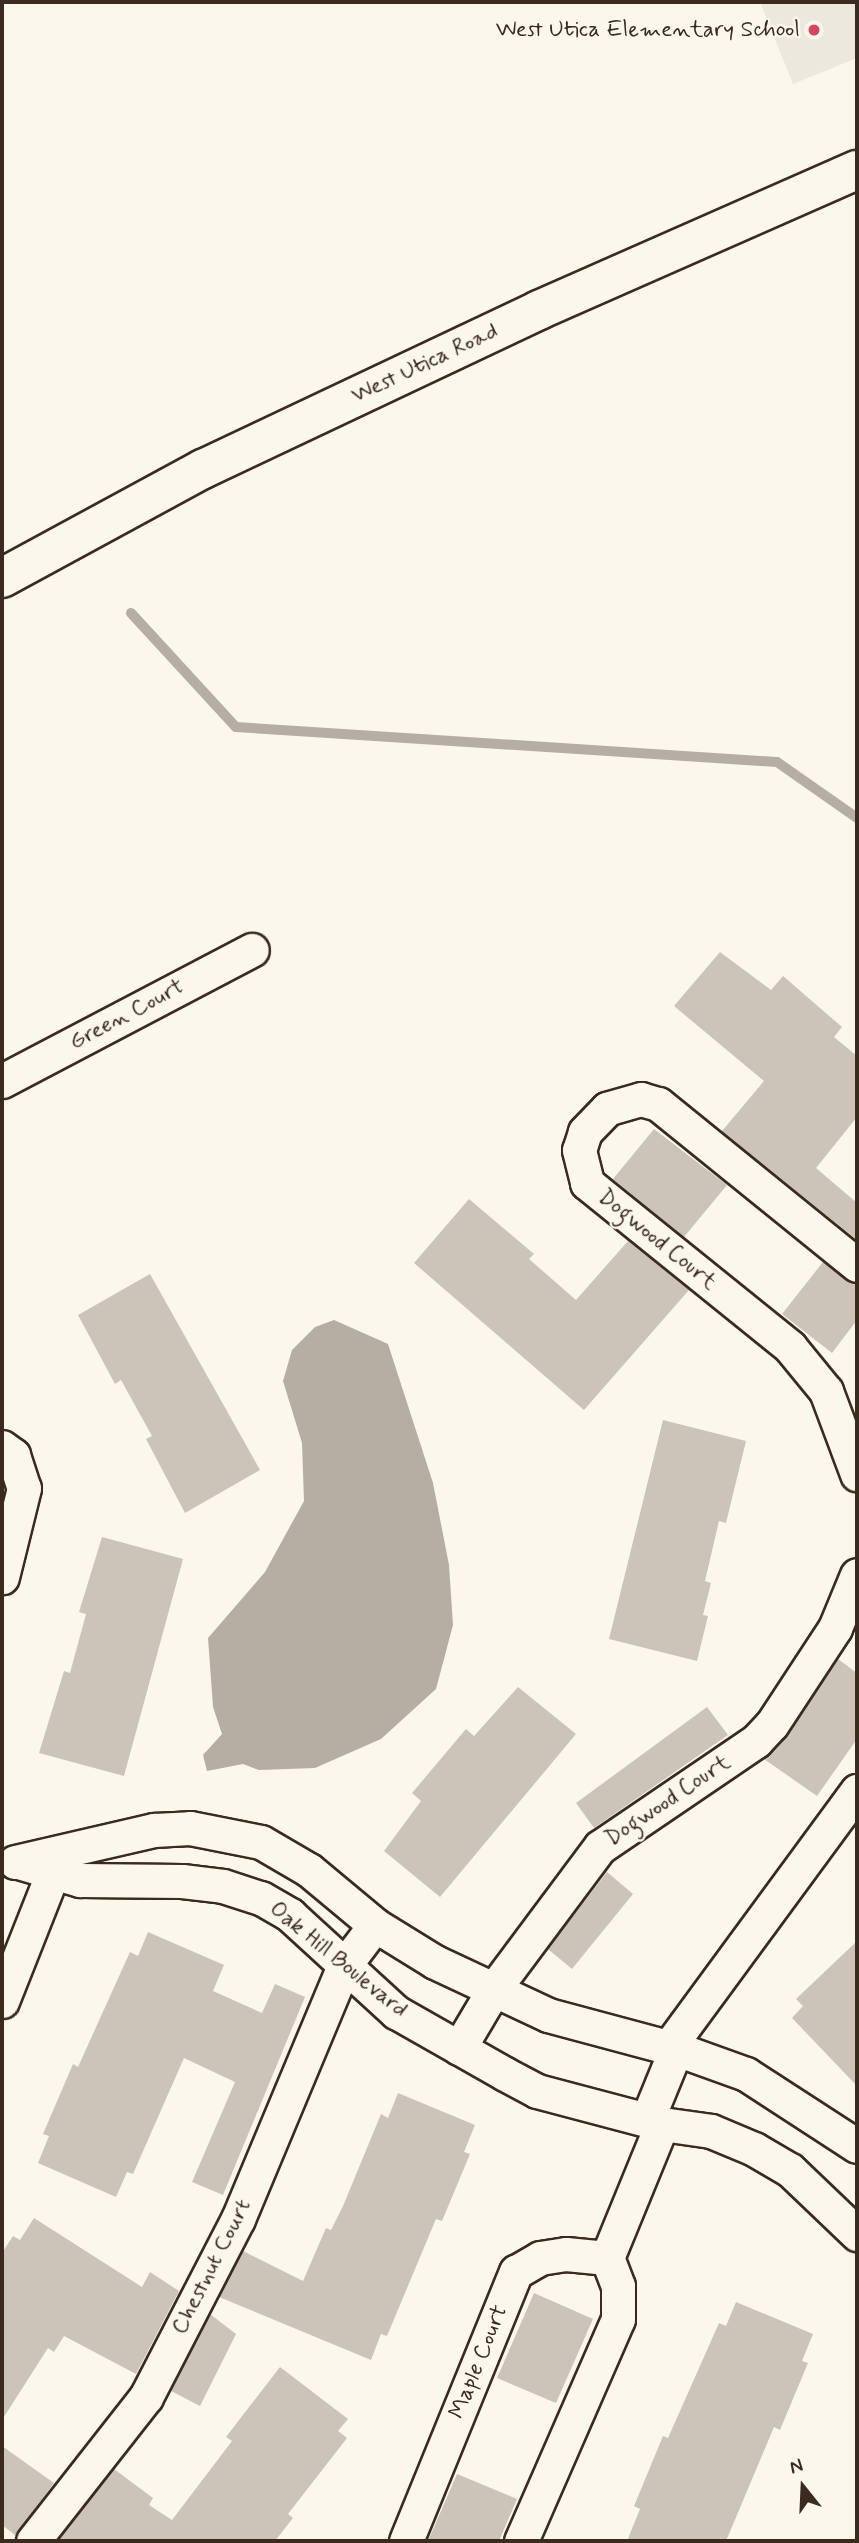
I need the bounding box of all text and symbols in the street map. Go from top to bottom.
place label: West Utica Elementary School [498,16,800,44]
marker: West Utica Elementary School [806,22,822,38]
street label: West Utica Road [348,318,502,410]
street label: Green Court [66,974,188,1056]
street label: Dogwood Court [592,1184,722,1296]
street label: Dogwood Court [600,1749,736,1853]
street label: Oak Hill Boulevard [262,1895,414,2025]
street label: Chestnut Court [166,2195,258,2339]
street label: Maple Court [444,2302,514,2422]
north arrow [768,2452,838,2522]
text: N [786,2453,806,2480]

